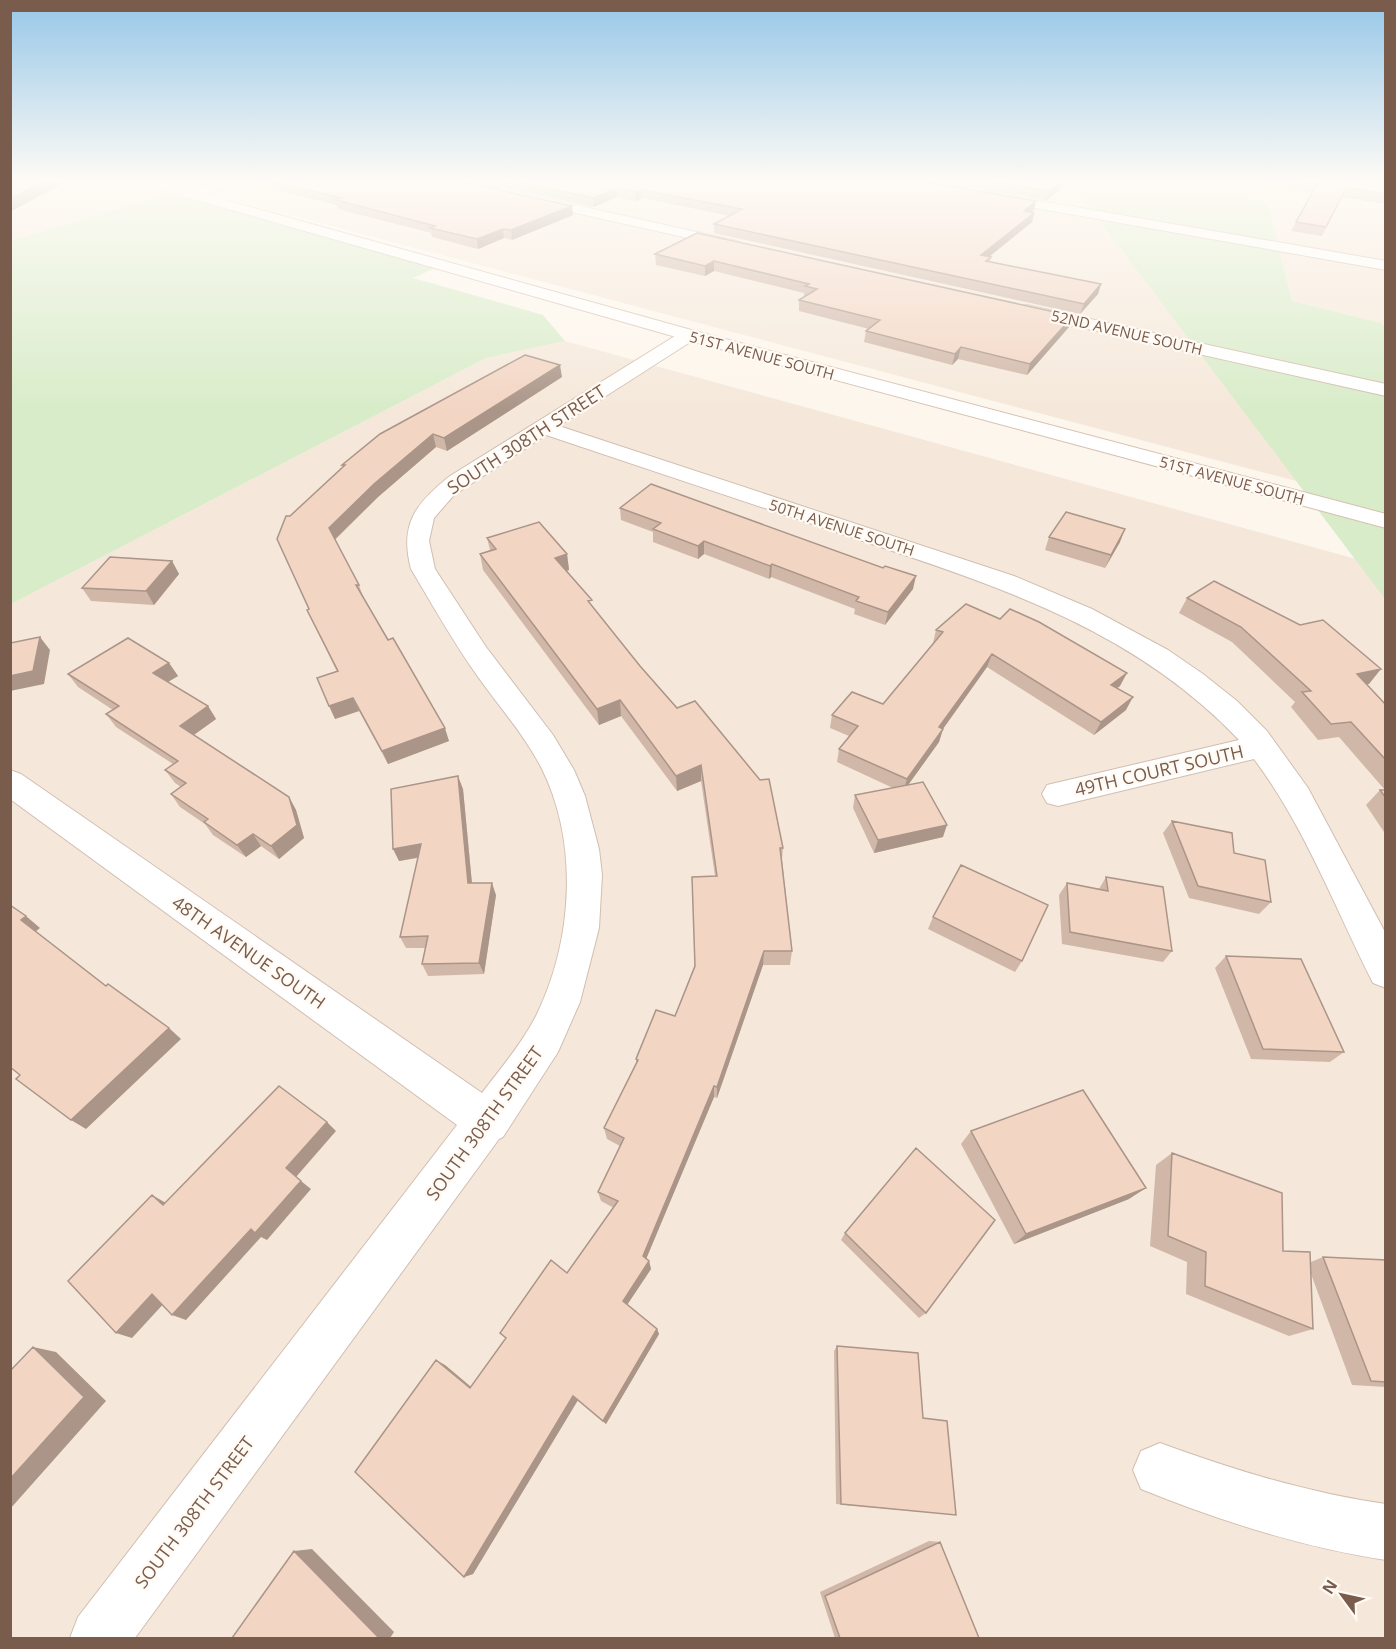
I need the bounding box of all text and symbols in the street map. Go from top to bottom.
street label: 52ND AVENUE SOUTH [1049,305,1205,359]
street label: 51ST AVENUE SOUTH [687,326,837,384]
street label: SOUTH 308TH STREET [442,379,610,499]
street label: 51ST AVENUE SOUTH [1157,451,1307,509]
street label: 50TH AVENUE SOUTH [767,494,917,560]
street label: 49TH COURT SOUTH [1072,739,1246,801]
street label: 48TH AVENUE SOUTH [168,890,330,1014]
street label: SOUTH 308TH STREET [420,1041,548,1205]
street label: SOUTH 308TH STREET [129,1431,259,1593]
north arrow [1312,1565,1372,1625]
text: N [1317,1575,1342,1598]

